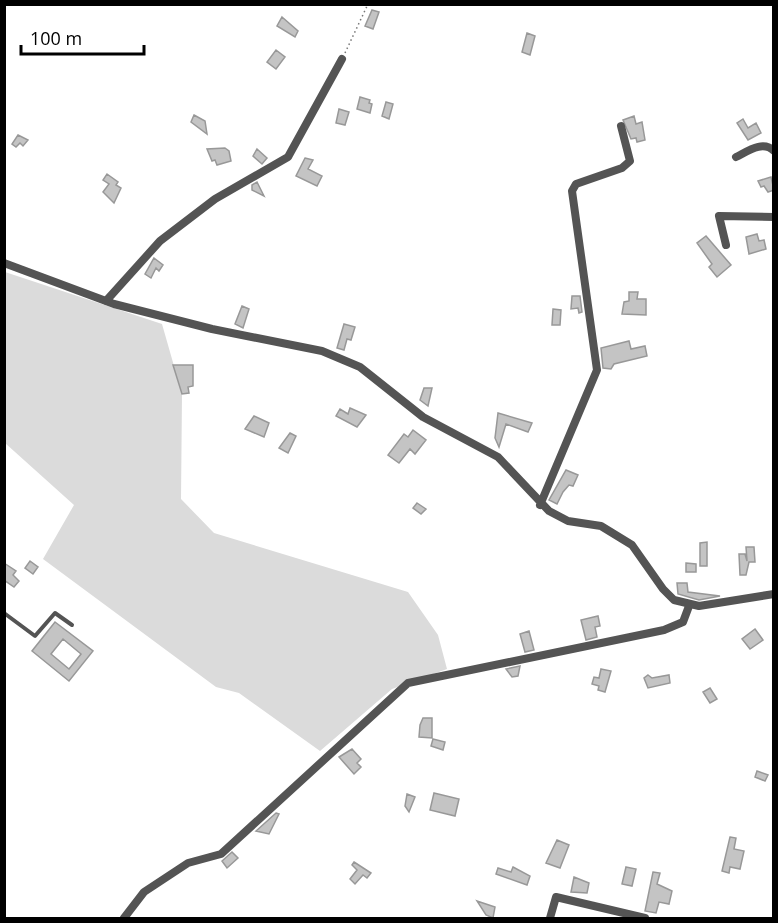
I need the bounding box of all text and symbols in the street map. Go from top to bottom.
scale bar [21,18,144,56]
text: 100 m [30,26,82,50]

